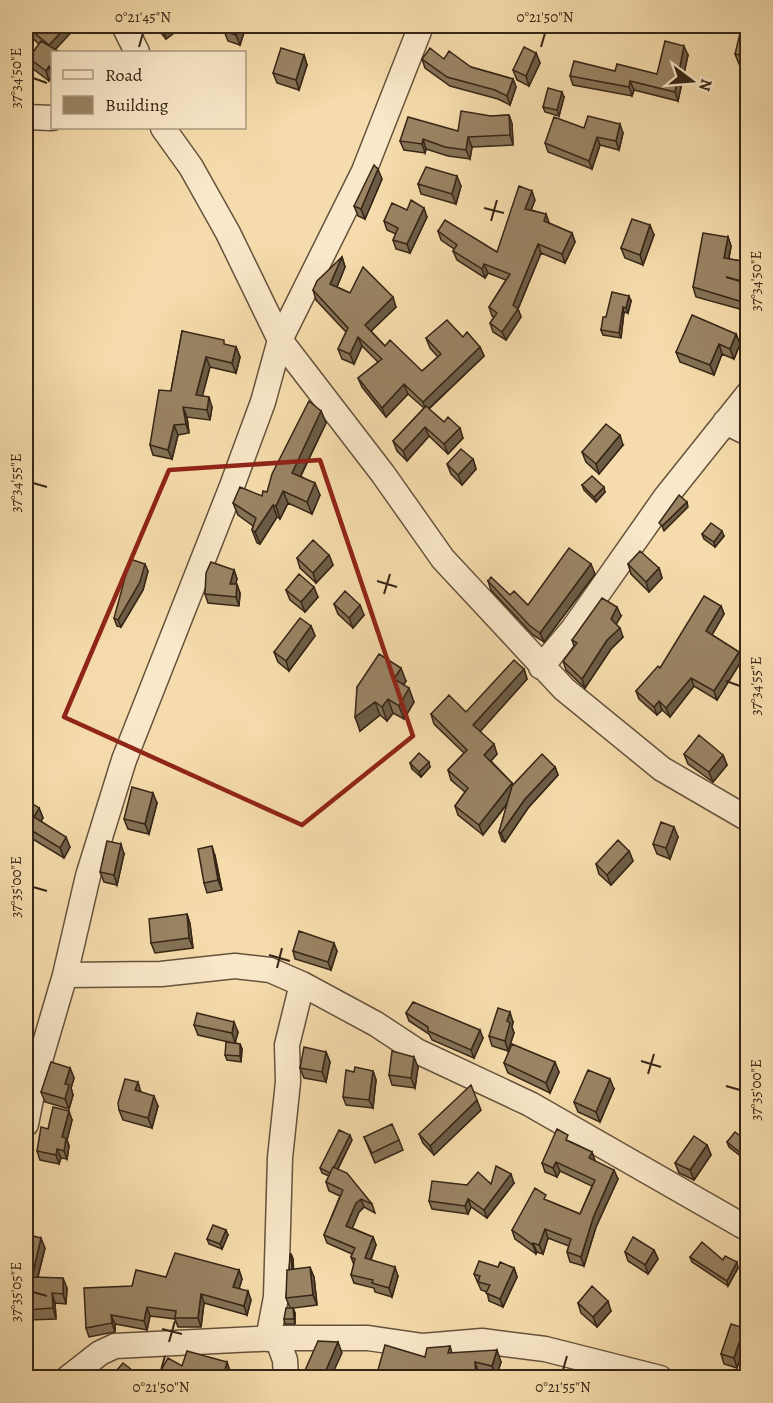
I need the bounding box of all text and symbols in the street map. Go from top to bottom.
text: 0°21'45"N [115,7,171,27]
text: 0°21'50"N [516,7,574,27]
text: 37°34'50"E [6,48,26,108]
legend [51,51,246,129]
north arrow [662,51,722,111]
text: Road [105,63,143,87]
text: N [693,76,718,94]
text: Building [105,93,169,117]
text: 37°34'50"E [746,251,766,311]
text: 37°34'55"E [6,454,26,512]
text: 37°34'55"E [746,657,766,715]
text: 37°35'00"E [6,856,26,918]
text: 37°35'00"E [746,1059,766,1121]
text: 37°35'05"E [6,1262,26,1322]
text: 0°21'50"N [132,1377,190,1397]
text: 0°21'55"N [535,1377,591,1397]

